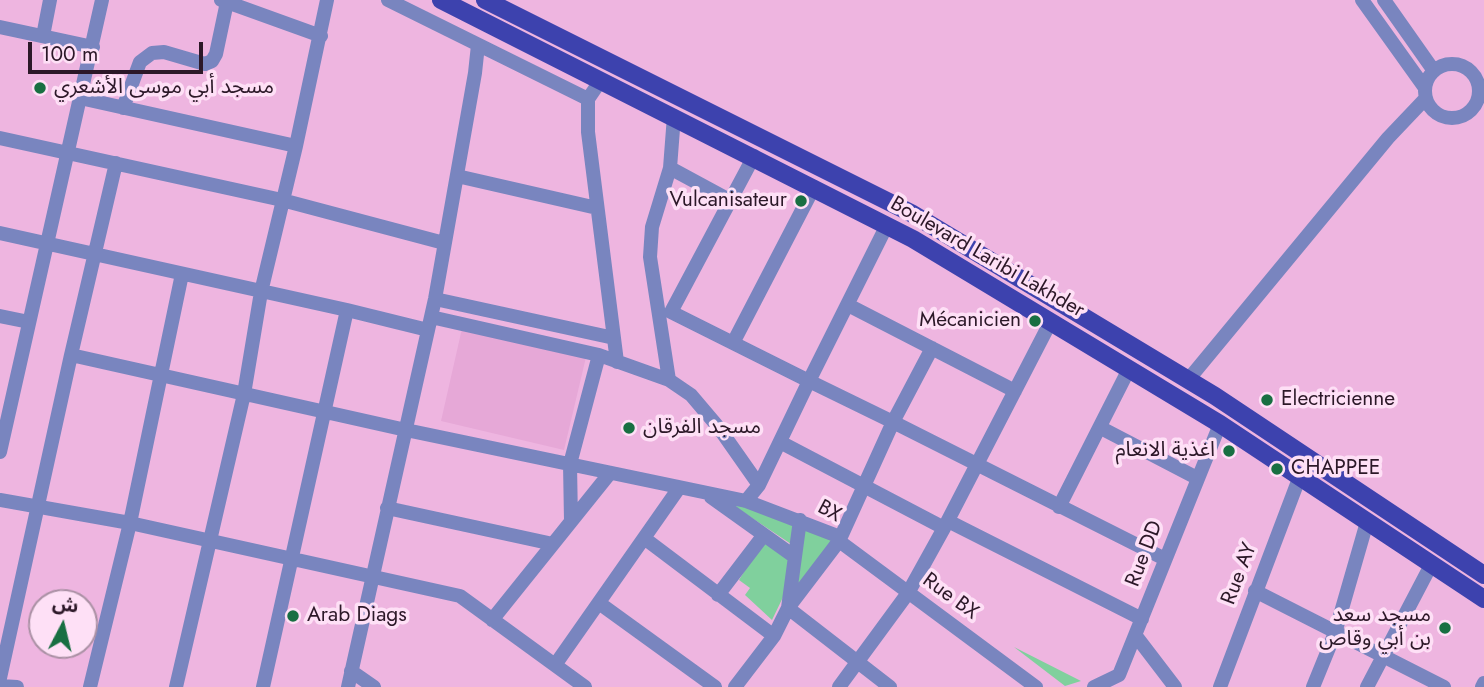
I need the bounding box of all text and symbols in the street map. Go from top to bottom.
scale bar [32,28,206,72]
text: 100 m [41,39,98,69]
place label: مسجد أبي موسى الأشعري [54,75,274,101]
marker: مسجد أبي موسى الأشعري [32,80,48,96]
place label: Vulcanisateur [669,188,787,214]
street label: Boulevard Laribi Lakhder [885,192,1089,324]
marker: Vulcanisateur [793,193,809,209]
place label: Mécanicien [919,308,1021,334]
marker: Mécanicien [1027,313,1043,329]
place label: Electricienne [1281,387,1395,413]
marker: Electricienne [1259,392,1275,408]
place label: مسجد الفرقان [643,415,761,441]
marker: مسجد الفرقان [621,420,637,436]
place label: اغذية الانعام [1115,438,1215,464]
marker: اغذية الانعام [1221,443,1237,459]
place label: CHAPPEE [1291,456,1380,482]
marker: CHAPPEE [1269,461,1285,477]
street label: BX [813,495,845,529]
street label: Rue DD [1121,518,1169,590]
street label: Rue AY [1217,540,1263,608]
street label: Rue BX [917,568,983,626]
north arrow [28,589,98,659]
text: ش [51,590,80,620]
place label: Arab Diags [307,603,407,629]
place label: مسجد سعد بن أبي وقاص [1319,603,1431,653]
marker: Arab Diags [285,608,301,624]
marker: مسجد سعد بن أبي وقاص [1437,620,1453,636]

